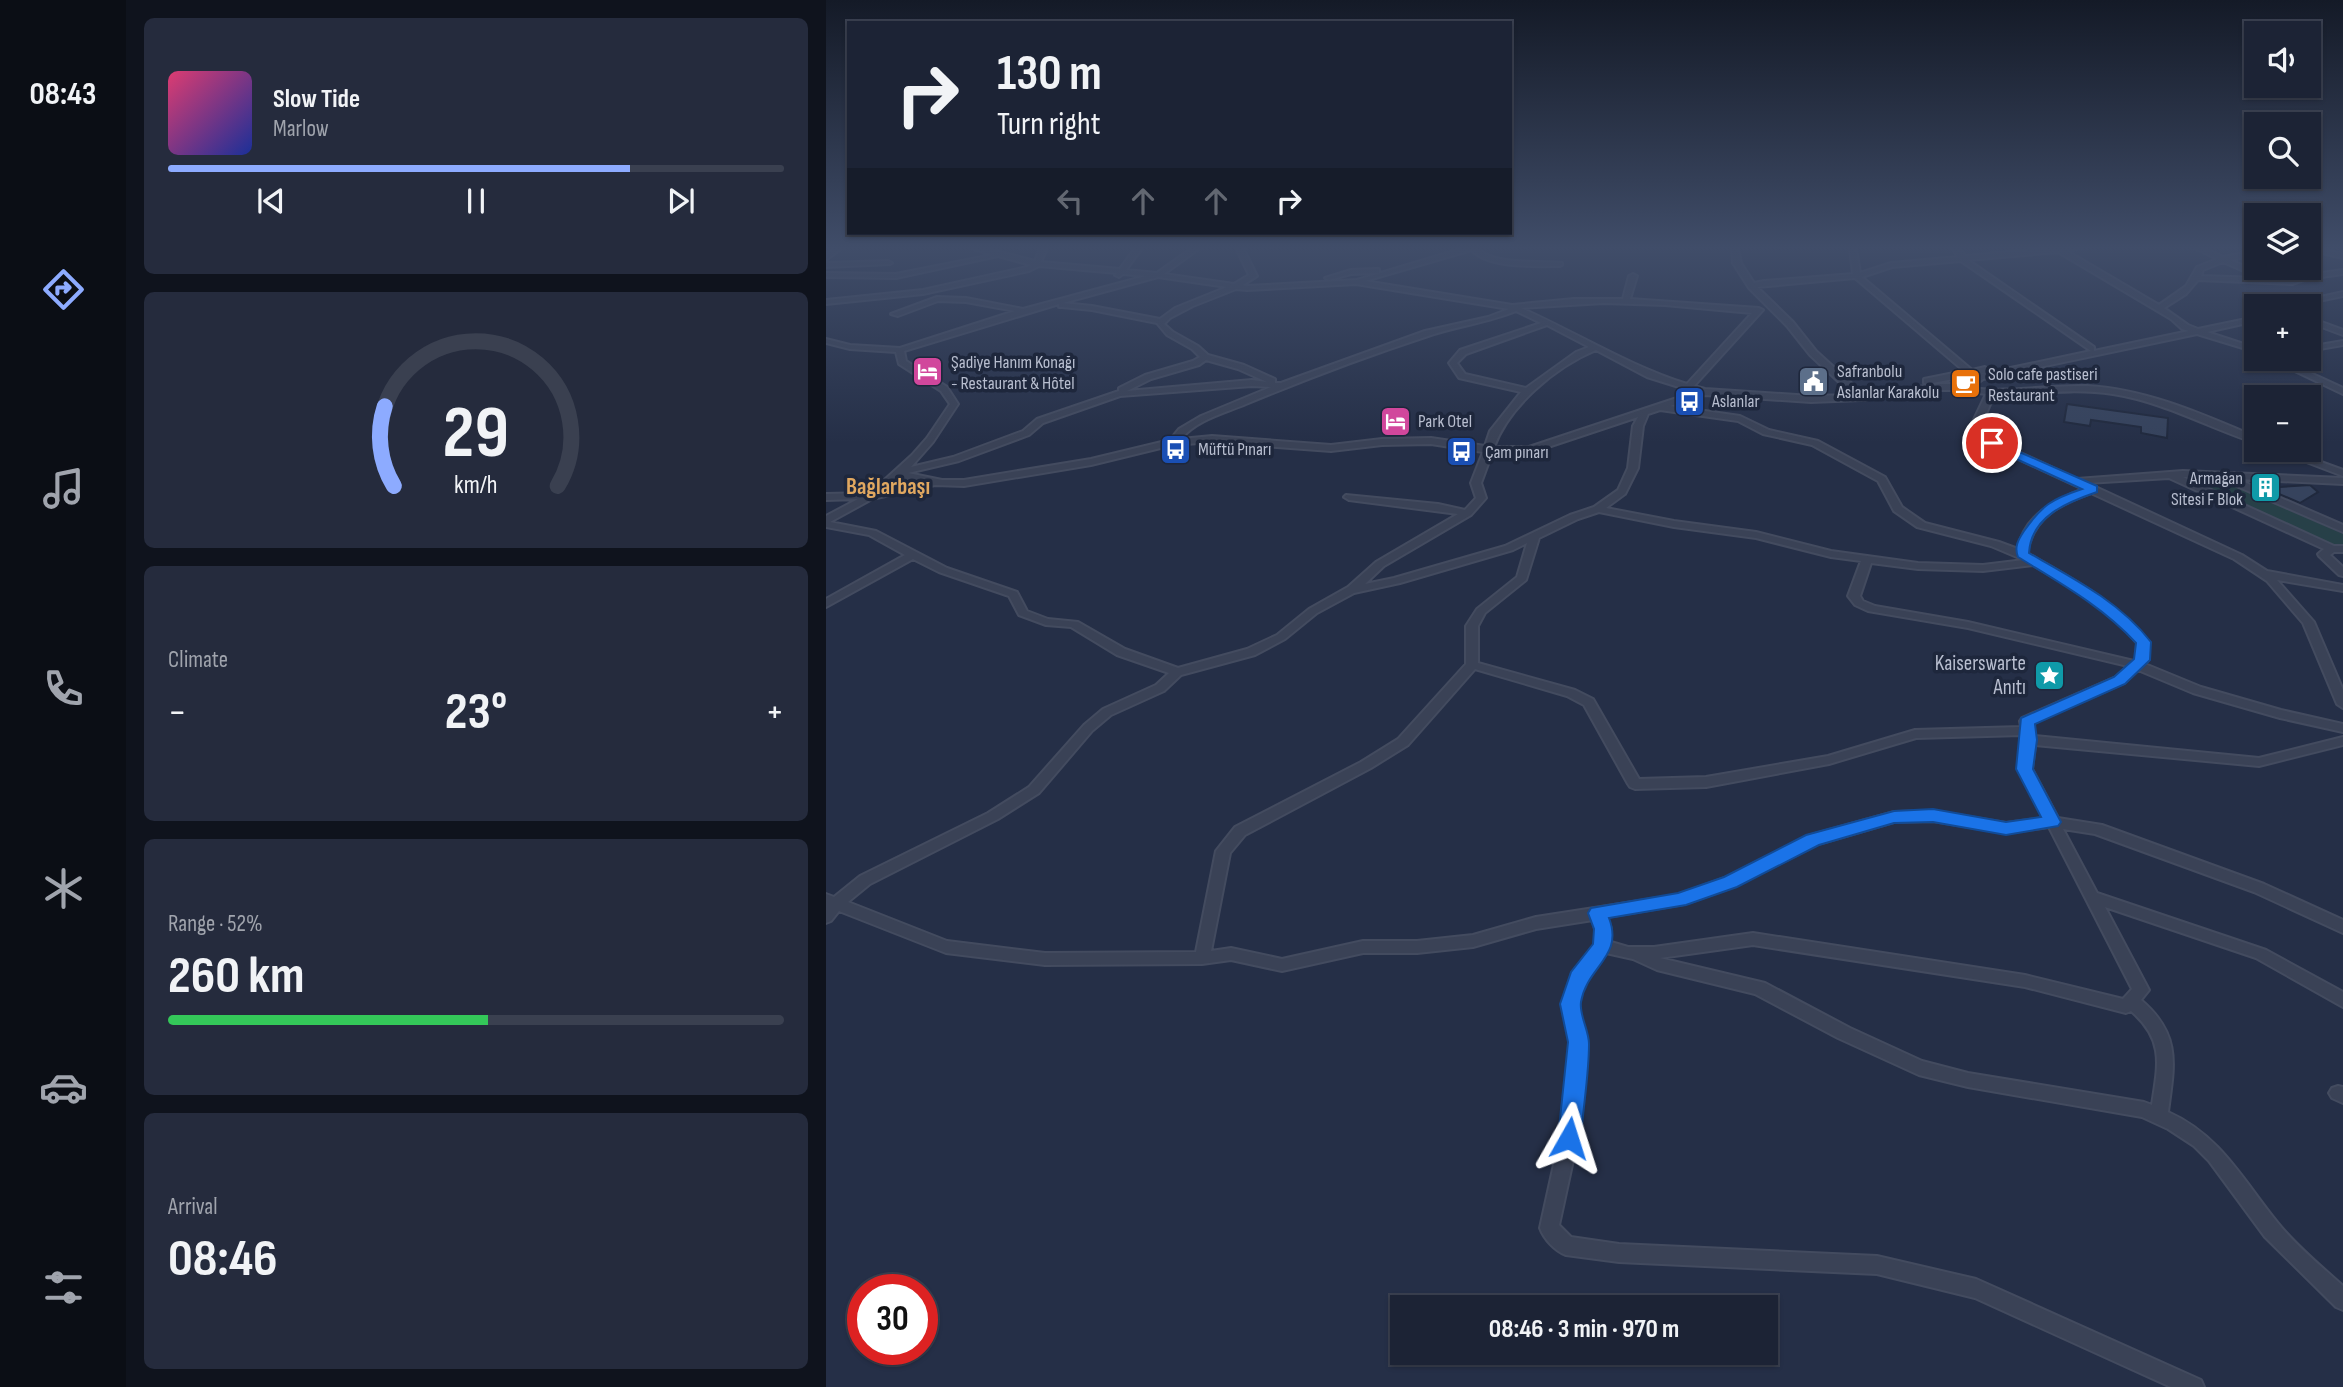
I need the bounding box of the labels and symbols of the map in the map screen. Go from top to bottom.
place label: Şadiye Hanım Konağı - Restaurant & Hôtel [951,352,1075,394]
hotel icon: Şadiye Hanım Konağı - Restaurant & Hôtel [911,355,945,389]
place label: Safranbolu Aslanlar Karakolu [1836,361,1939,403]
public building icon: Safranbolu Aslanlar Karakolu [1797,364,1831,398]
place label: Solo cafe pastiseri Restaurant [1988,364,2098,406]
cafe icon: Solo cafe pastiseri Restaurant [1948,367,1982,401]
bus stop icon: Aslanlar [1672,384,1706,418]
place label: Aslanlar [1711,391,1760,412]
hotel icon: Park Otel [1378,404,1412,438]
place label: Park Otel [1418,411,1472,432]
pin [1962,413,2022,473]
bus stop icon: Müftü Pınarı [1158,432,1192,466]
bus stop icon: Çam pınarı [1445,435,1479,469]
place label: Müftü Pınarı [1198,439,1271,460]
place label: Çam pınarı [1485,442,1549,463]
place label: Armağan Sitesi F Blok [2171,468,2243,510]
building icon: Armağan Sitesi F Blok [2249,471,2283,505]
district label: Bağlarbaşı [846,473,930,501]
place label: Kaiserswarte Anıtı [1935,651,2026,700]
place icon: Kaiserswarte Anıtı [2032,658,2066,692]
position arrow [1532,1101,1606,1175]
speed limit sign: 30 [847,1274,938,1365]

